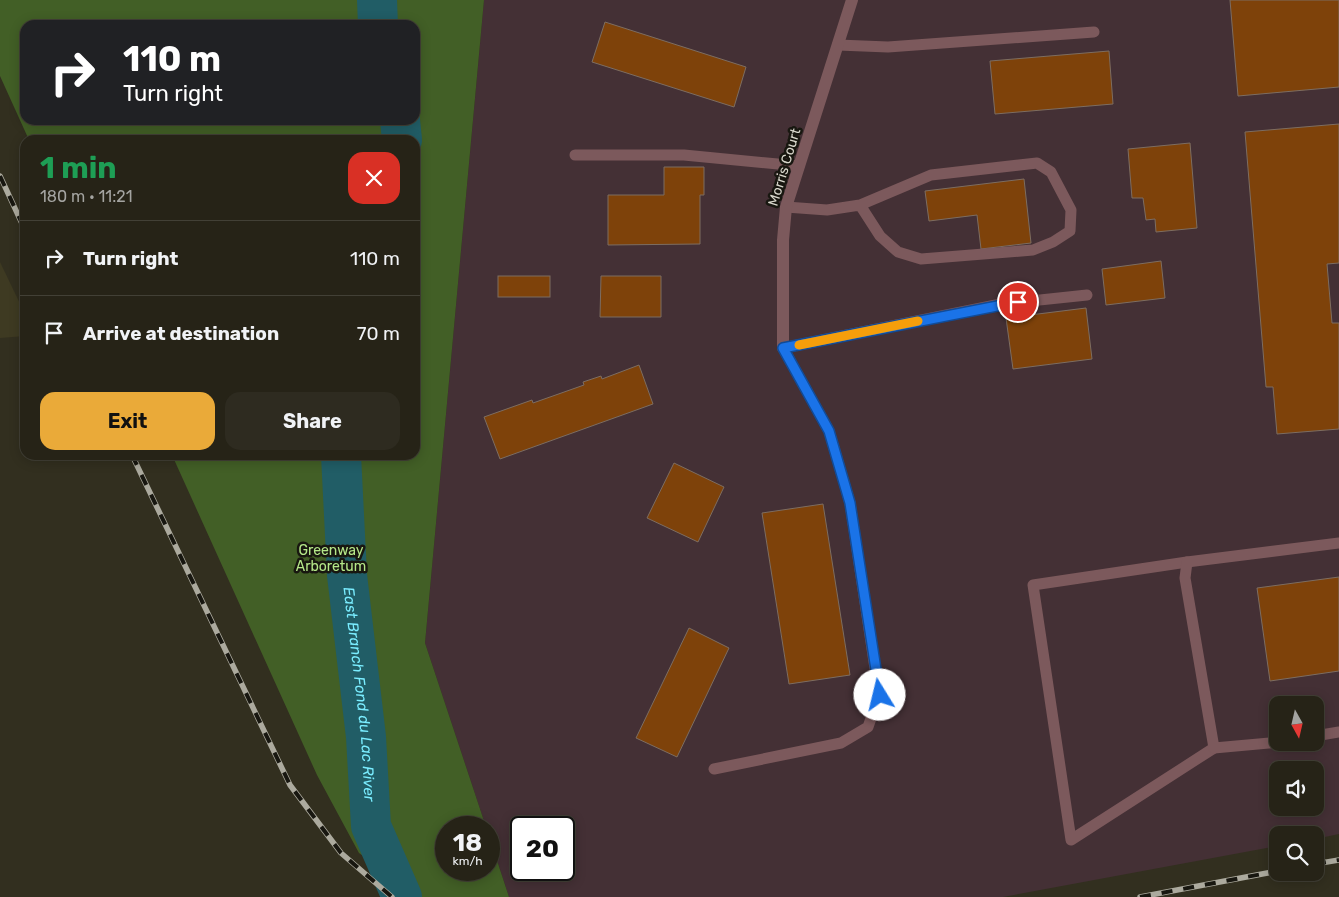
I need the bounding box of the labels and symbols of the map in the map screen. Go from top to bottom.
street label: Morris Court [765,126,805,208]
pin [997,281,1039,323]
park label: Greenway Arboretum [296,542,366,575]
water label: East Branch Fond du Lac River [339,586,379,803]
position arrow [853,668,905,720]
north arrow [1269,696,1324,751]
speed limit sign: 20 [510,816,575,881]

